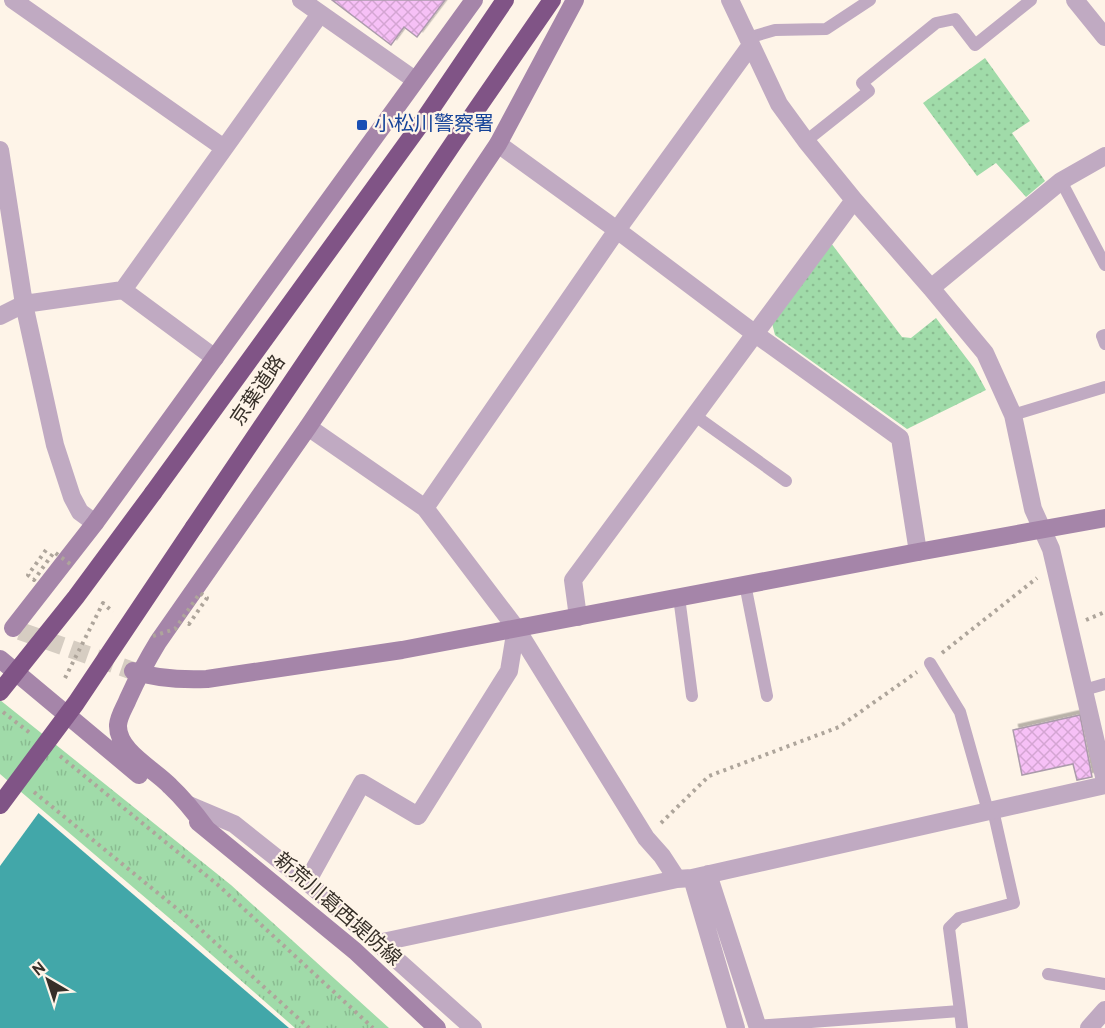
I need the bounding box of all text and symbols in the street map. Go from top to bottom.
place label: 小松川警察署 [374,112,494,138]
marker: 小松川警察署 [355,118,369,132]
street label: 京葉道路 [226,351,292,431]
street label: 新荒川葛西堤防線 [268,848,406,972]
north arrow [18,950,78,1010]
text: N [29,959,51,981]

